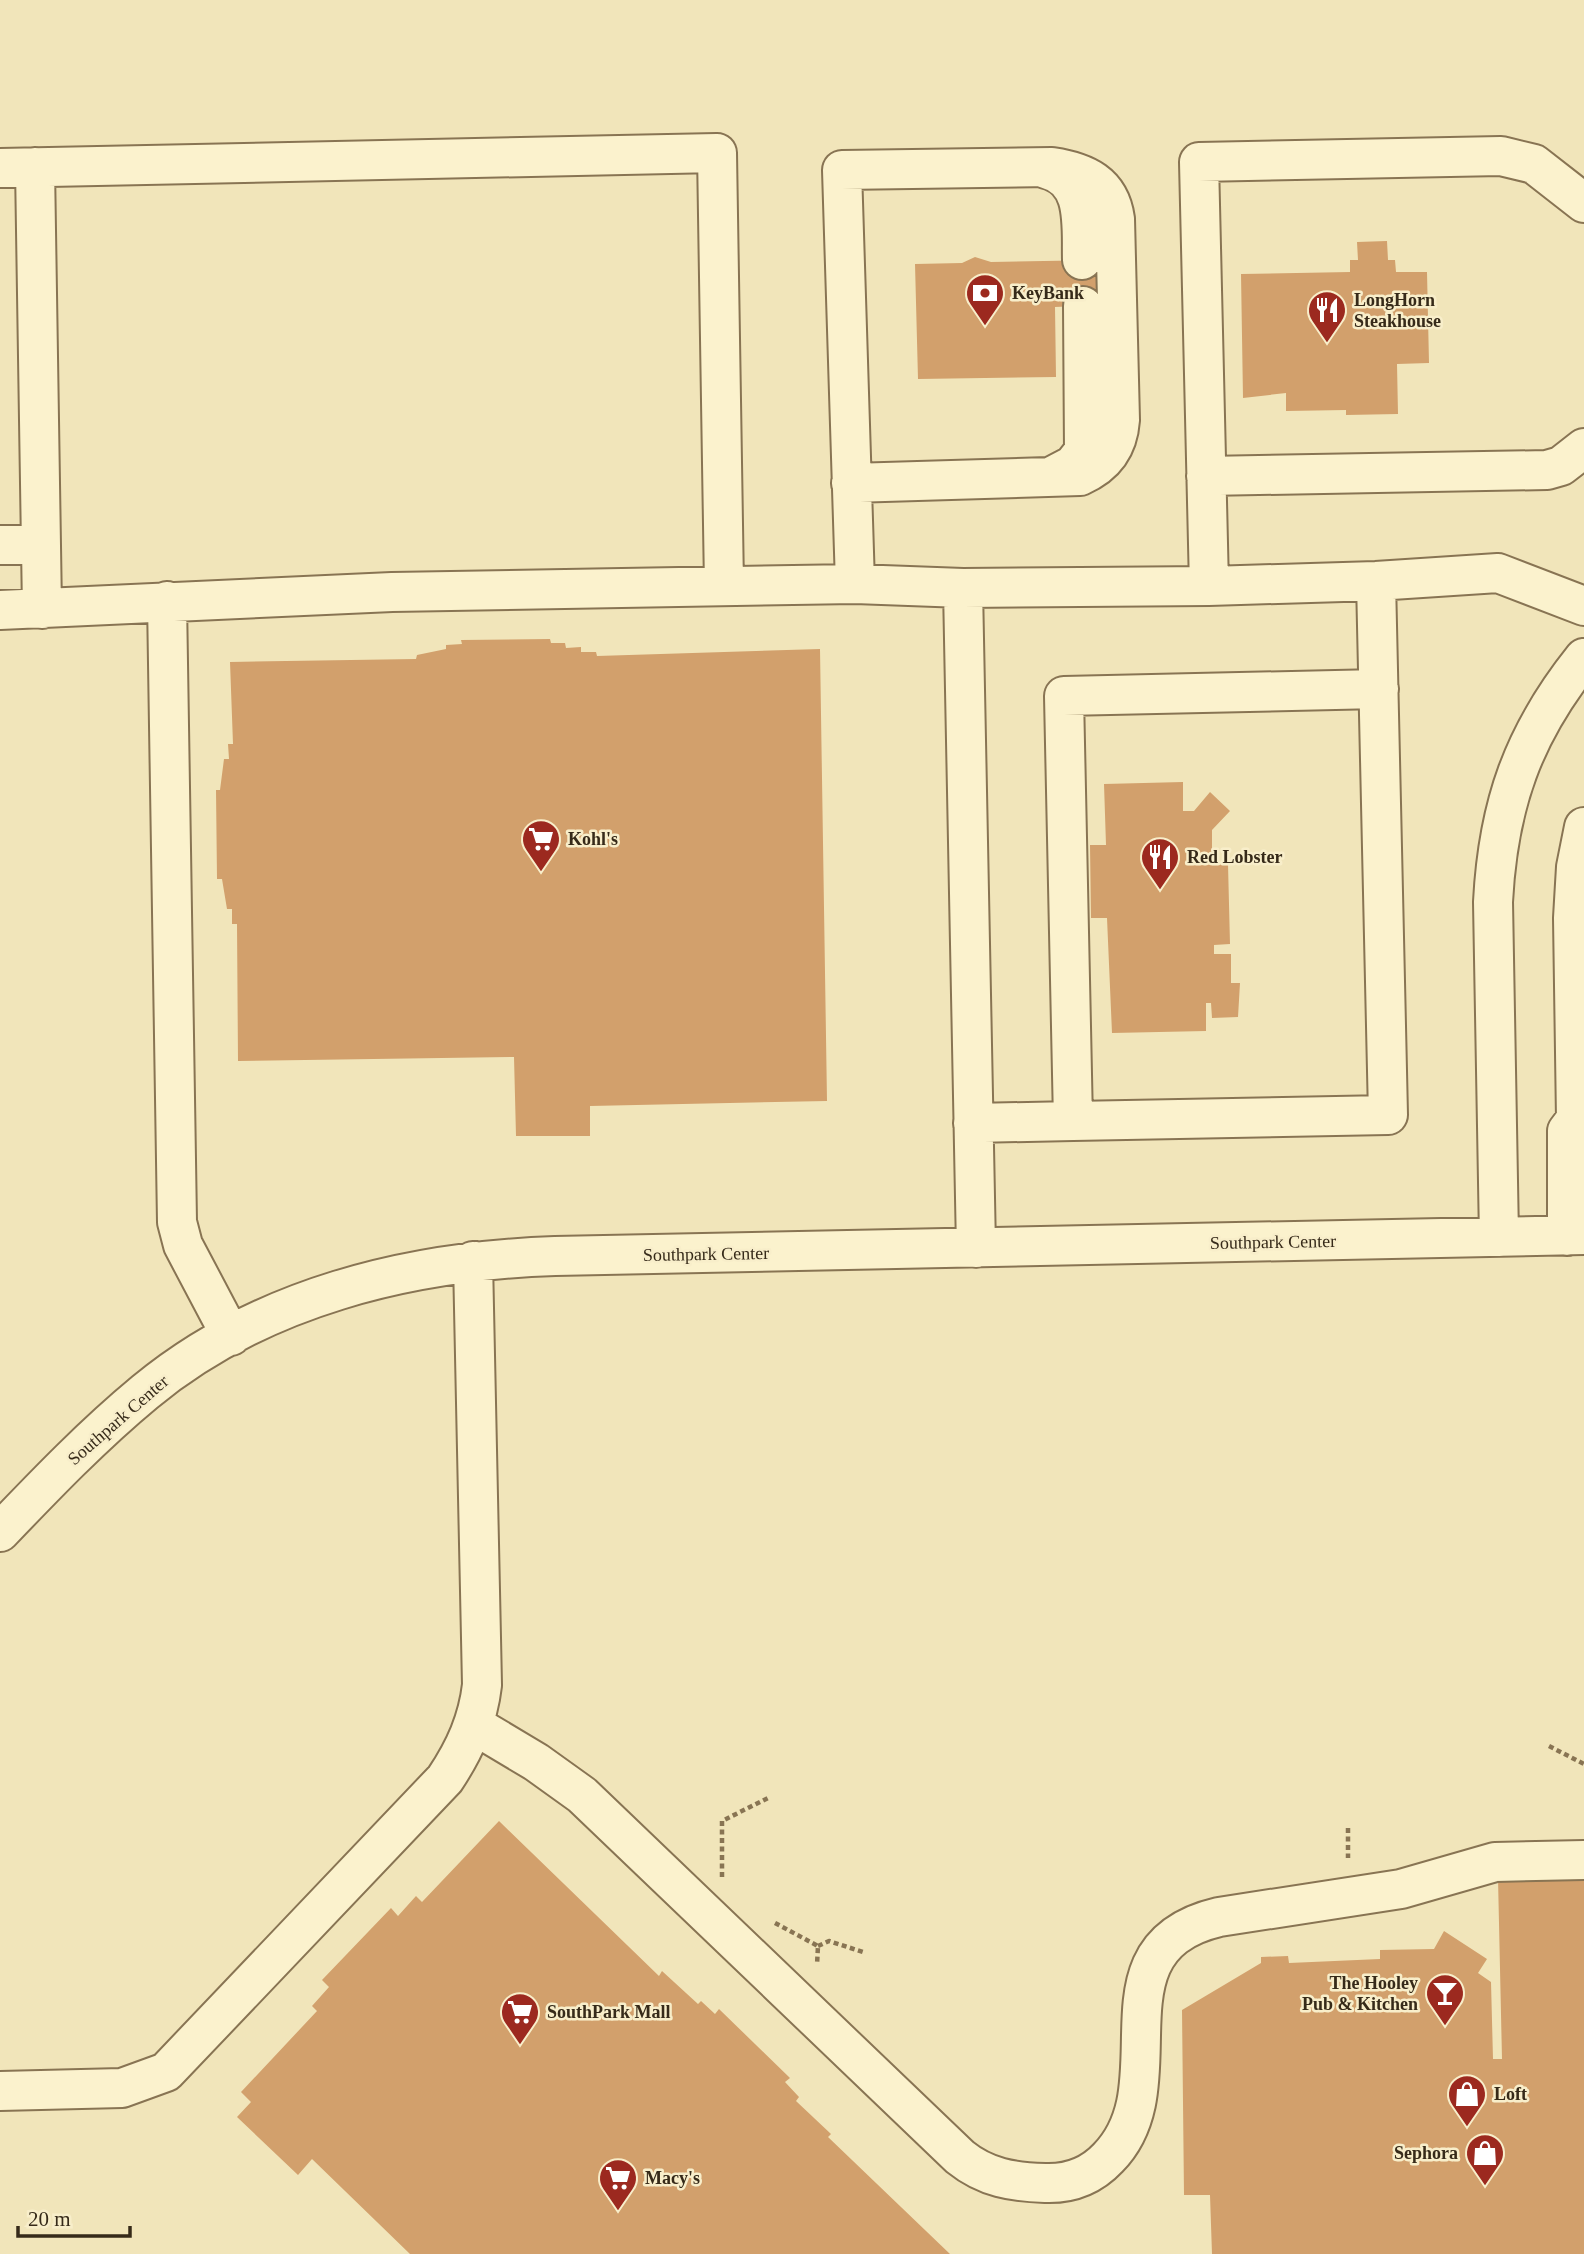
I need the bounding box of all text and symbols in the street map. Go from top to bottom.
bank icon: KeyBank [964,272,1006,327]
place label: KeyBank [1012,283,1084,303]
restaurant icon: LongHorn Steakhouse [1306,289,1348,344]
place label: LongHorn Steakhouse [1354,290,1441,331]
supermarket icon: Kohl's [520,818,562,873]
place label: Kohl's [568,829,618,849]
restaurant icon: Red Lobster [1139,836,1181,891]
place label: Red Lobster [1187,847,1283,867]
street label: Southpark Center [1210,1231,1336,1253]
street label: Southpark Center [643,1243,769,1265]
street label: Southpark Center [64,1371,172,1469]
bar icon: The Hooley Pub & Kitchen [1424,1972,1466,2027]
place label: The Hooley Pub & Kitchen [1302,1973,1418,2014]
supermarket icon: SouthPark Mall [499,1991,541,2046]
place label: SouthPark Mall [547,2002,671,2022]
shop icon: Loft [1446,2073,1488,2128]
place label: Loft [1494,2084,1527,2104]
shop icon: Sephora [1464,2132,1506,2187]
place label: Sephora [1394,2143,1458,2163]
supermarket icon: Macy's [597,2157,639,2212]
place label: Macy's [645,2168,700,2188]
scale bar [18,2194,130,2238]
text: 20 m [28,2207,71,2231]

